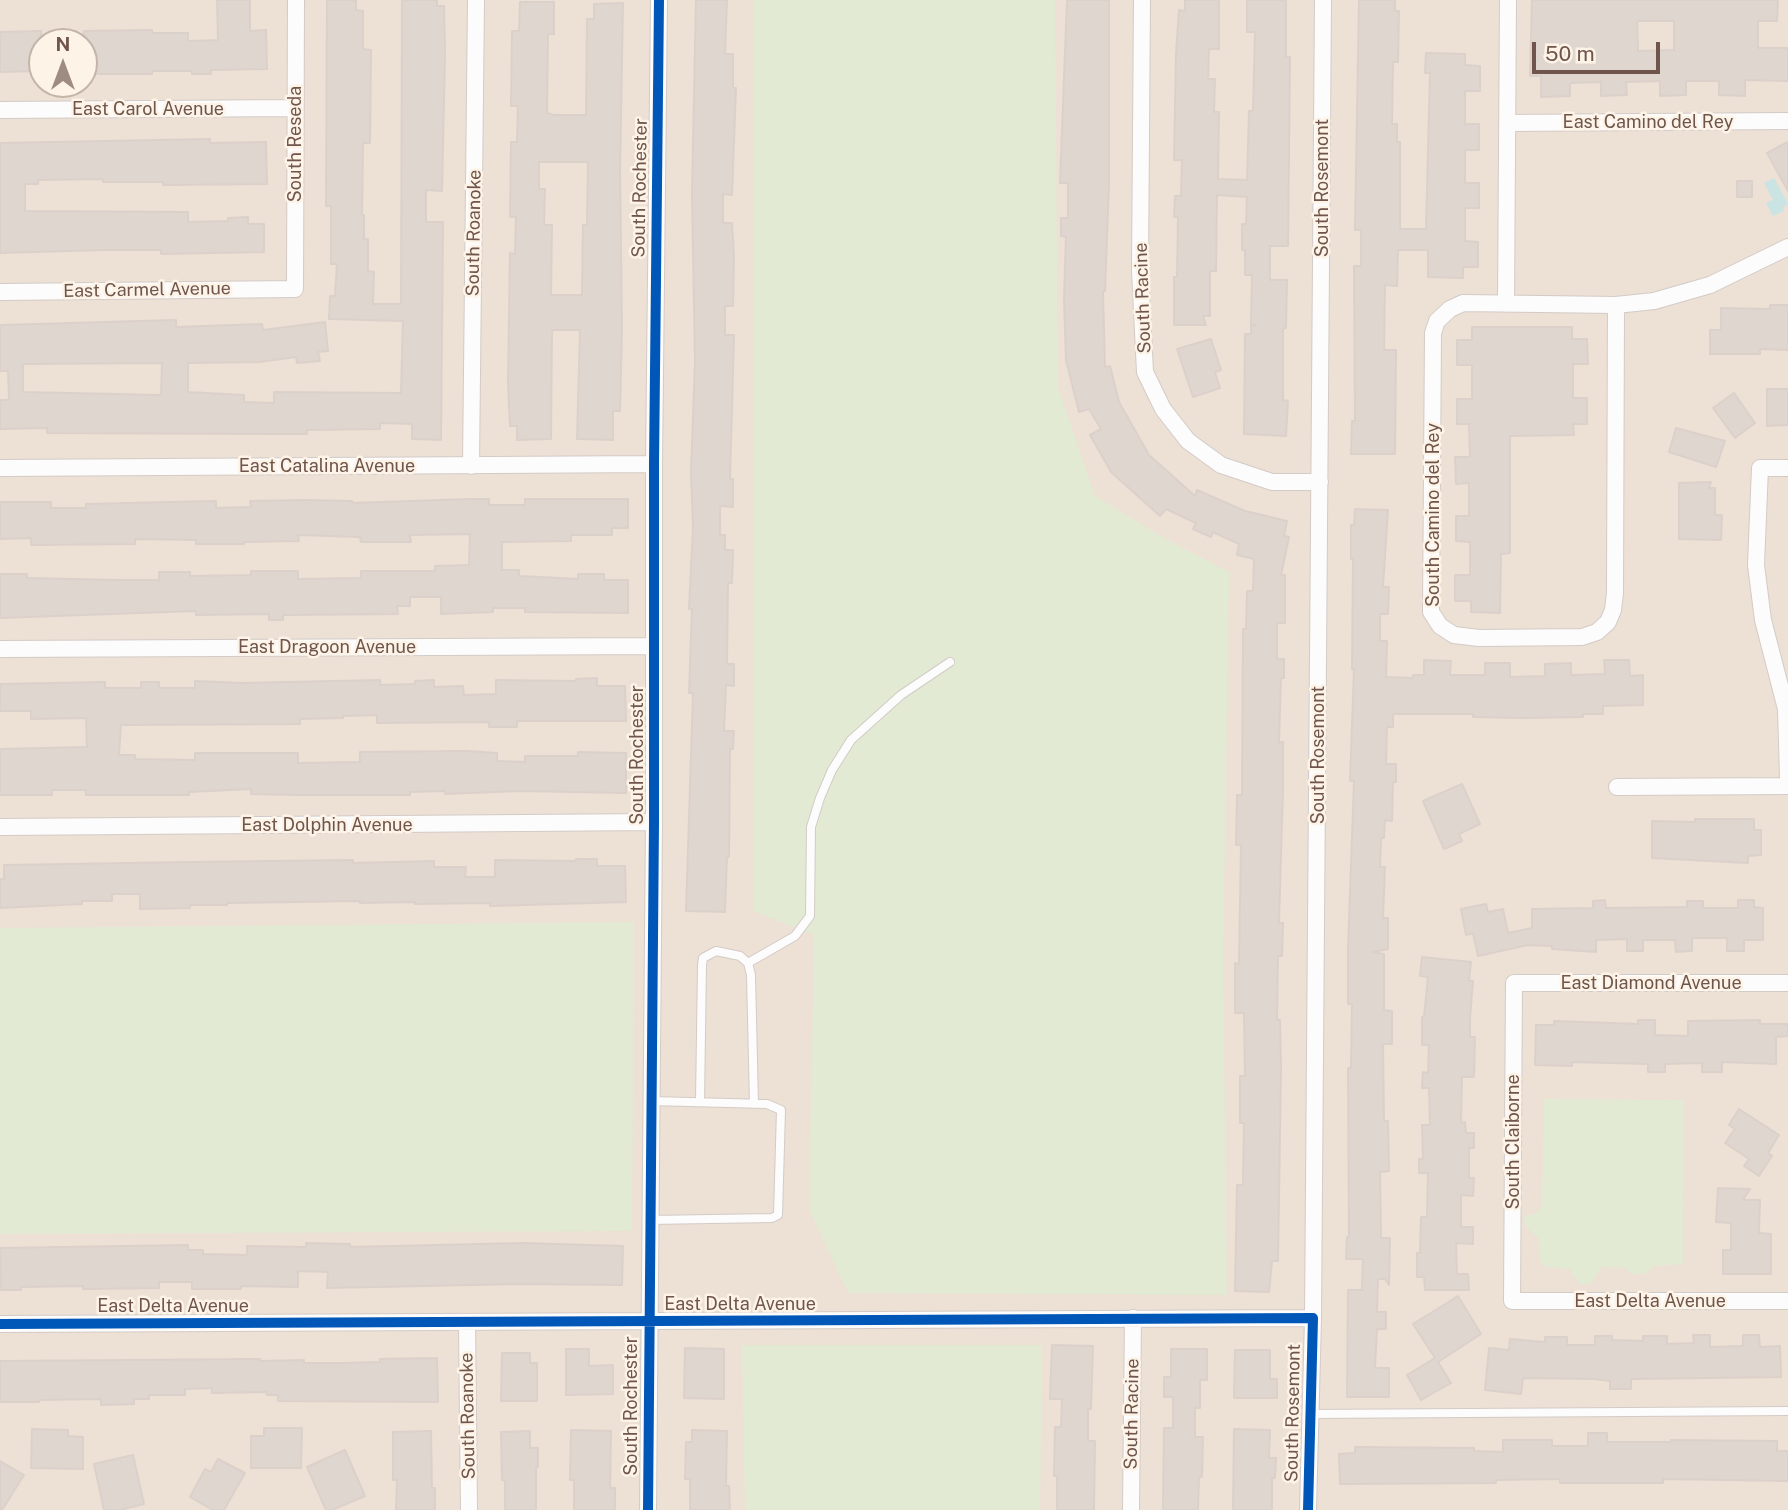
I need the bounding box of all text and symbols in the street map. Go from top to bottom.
north arrow [28,28,98,98]
scale bar [1536,28,1664,72]
text: N [56,33,70,55]
text: 50 m [1545,41,1595,66]
street label: South Reseda [284,86,306,202]
street label: East Carol Avenue [72,98,224,120]
street label: East Camino del Rey [1563,111,1733,133]
street label: South Rochester [628,118,652,258]
street label: South Rosemont [1311,119,1333,257]
street label: South Roanoke [462,169,486,297]
street label: South Racine [1130,242,1156,354]
street label: East Carmel Avenue [63,278,231,302]
street label: South Camino del Rey [1422,423,1444,607]
street label: East Catalina Avenue [239,455,415,477]
street label: East Dragoon Avenue [238,636,416,658]
street label: South Rochester [626,685,648,825]
street label: South Rosemont [1307,686,1329,824]
street label: East Dolphin Avenue [241,814,413,836]
street label: East Diamond Avenue [1560,972,1742,994]
street label: South Claiborne [1502,1074,1524,1210]
street label: East Delta Avenue [1574,1290,1726,1312]
street label: East Delta Avenue [664,1293,816,1315]
street label: East Delta Avenue [97,1295,249,1317]
street label: South Rochester [620,1336,642,1476]
street label: South Rosemont [1281,1344,1305,1482]
street label: South Roanoke [456,1352,480,1480]
street label: South Racine [1120,1358,1144,1470]

